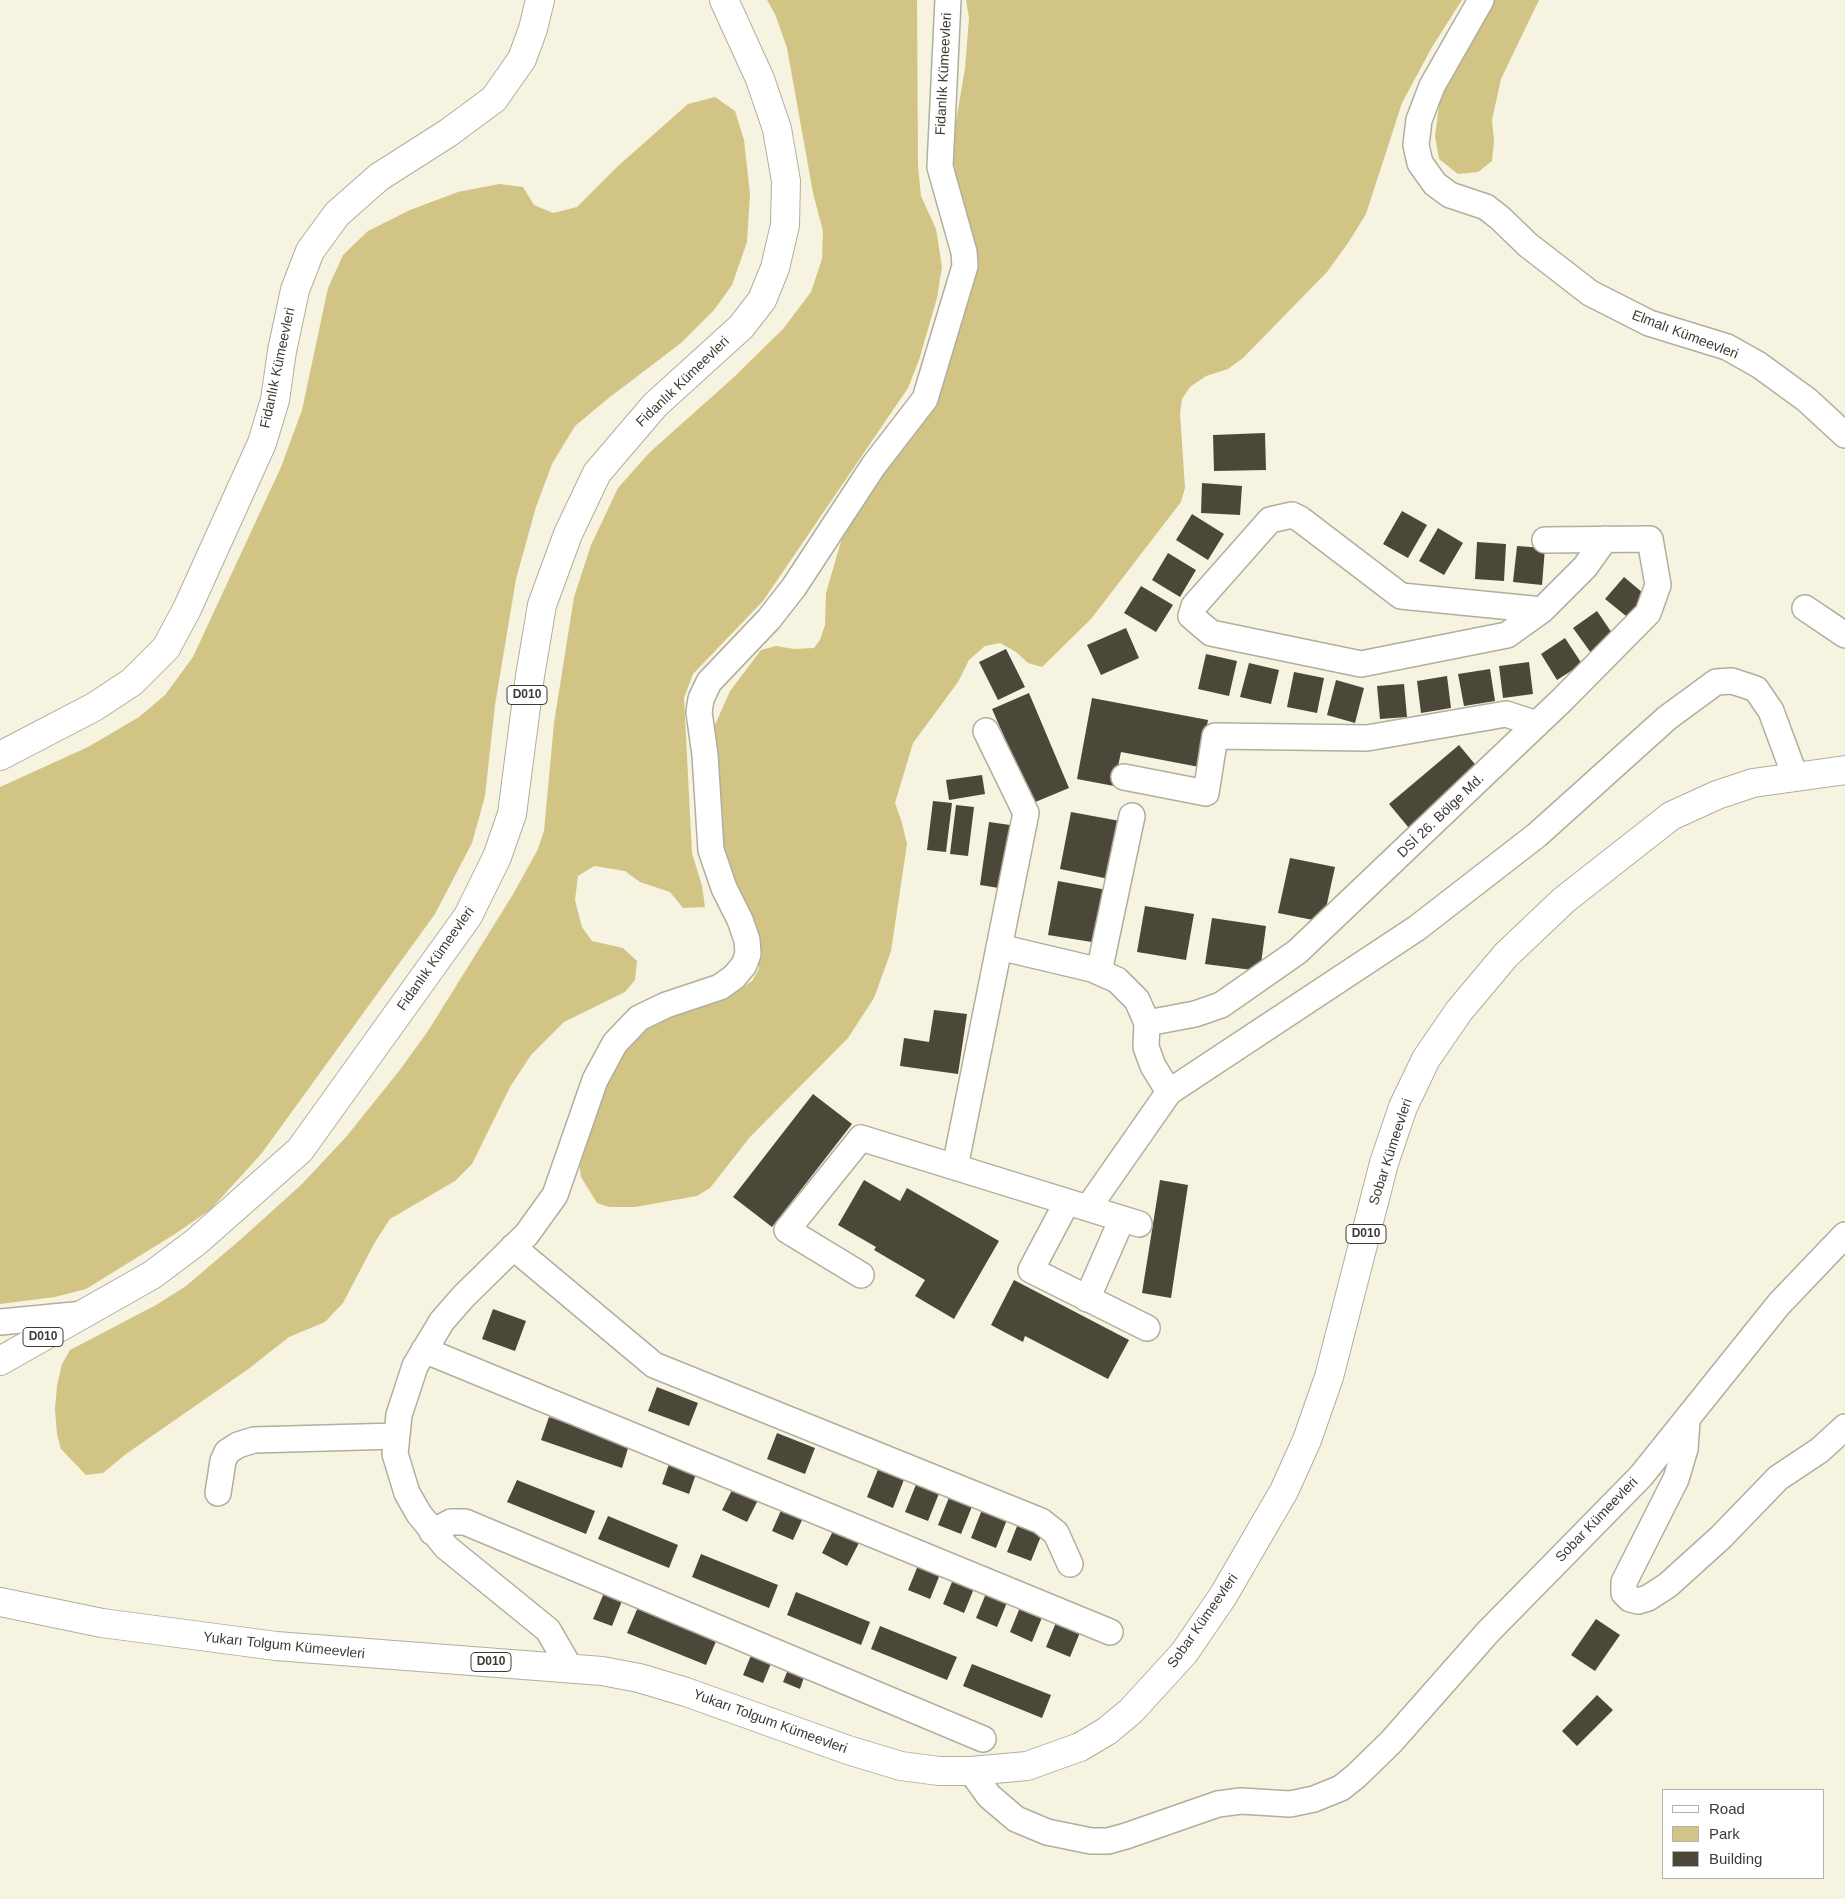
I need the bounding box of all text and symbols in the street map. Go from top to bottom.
street label: Fidanlık Kümeevleri [932,12,956,136]
street label: Fidanlık Kümeevleri [257,306,299,430]
street label: Elmalı Kümeevleri [1629,307,1741,363]
street label: Fidanlık Kümeevleri [633,333,733,431]
road number: D010 [507,686,547,704]
street label: DSİ 26. Bölge Md. [1394,770,1488,862]
street label: Fidanlık Kümeevleri [394,904,478,1014]
street label: Sobar Kümeevleri [1366,1096,1416,1208]
road number: D010 [1346,1224,1386,1244]
road number: D010 [23,1328,63,1346]
street label: Sobar Kümeevleri [1552,1474,1642,1566]
street label: Sobar Kümeevleri [1164,1571,1242,1671]
street label: Yukarı Tolgum Kümeevleri [202,1629,366,1663]
road number: D010 [471,1652,511,1671]
street label: Yukarı Tolgum Kümeevleri [691,1686,849,1758]
legend [1662,1789,1825,1879]
text: Road [1709,1800,1745,1817]
text: Park [1709,1825,1740,1842]
text: Building [1709,1850,1762,1867]

